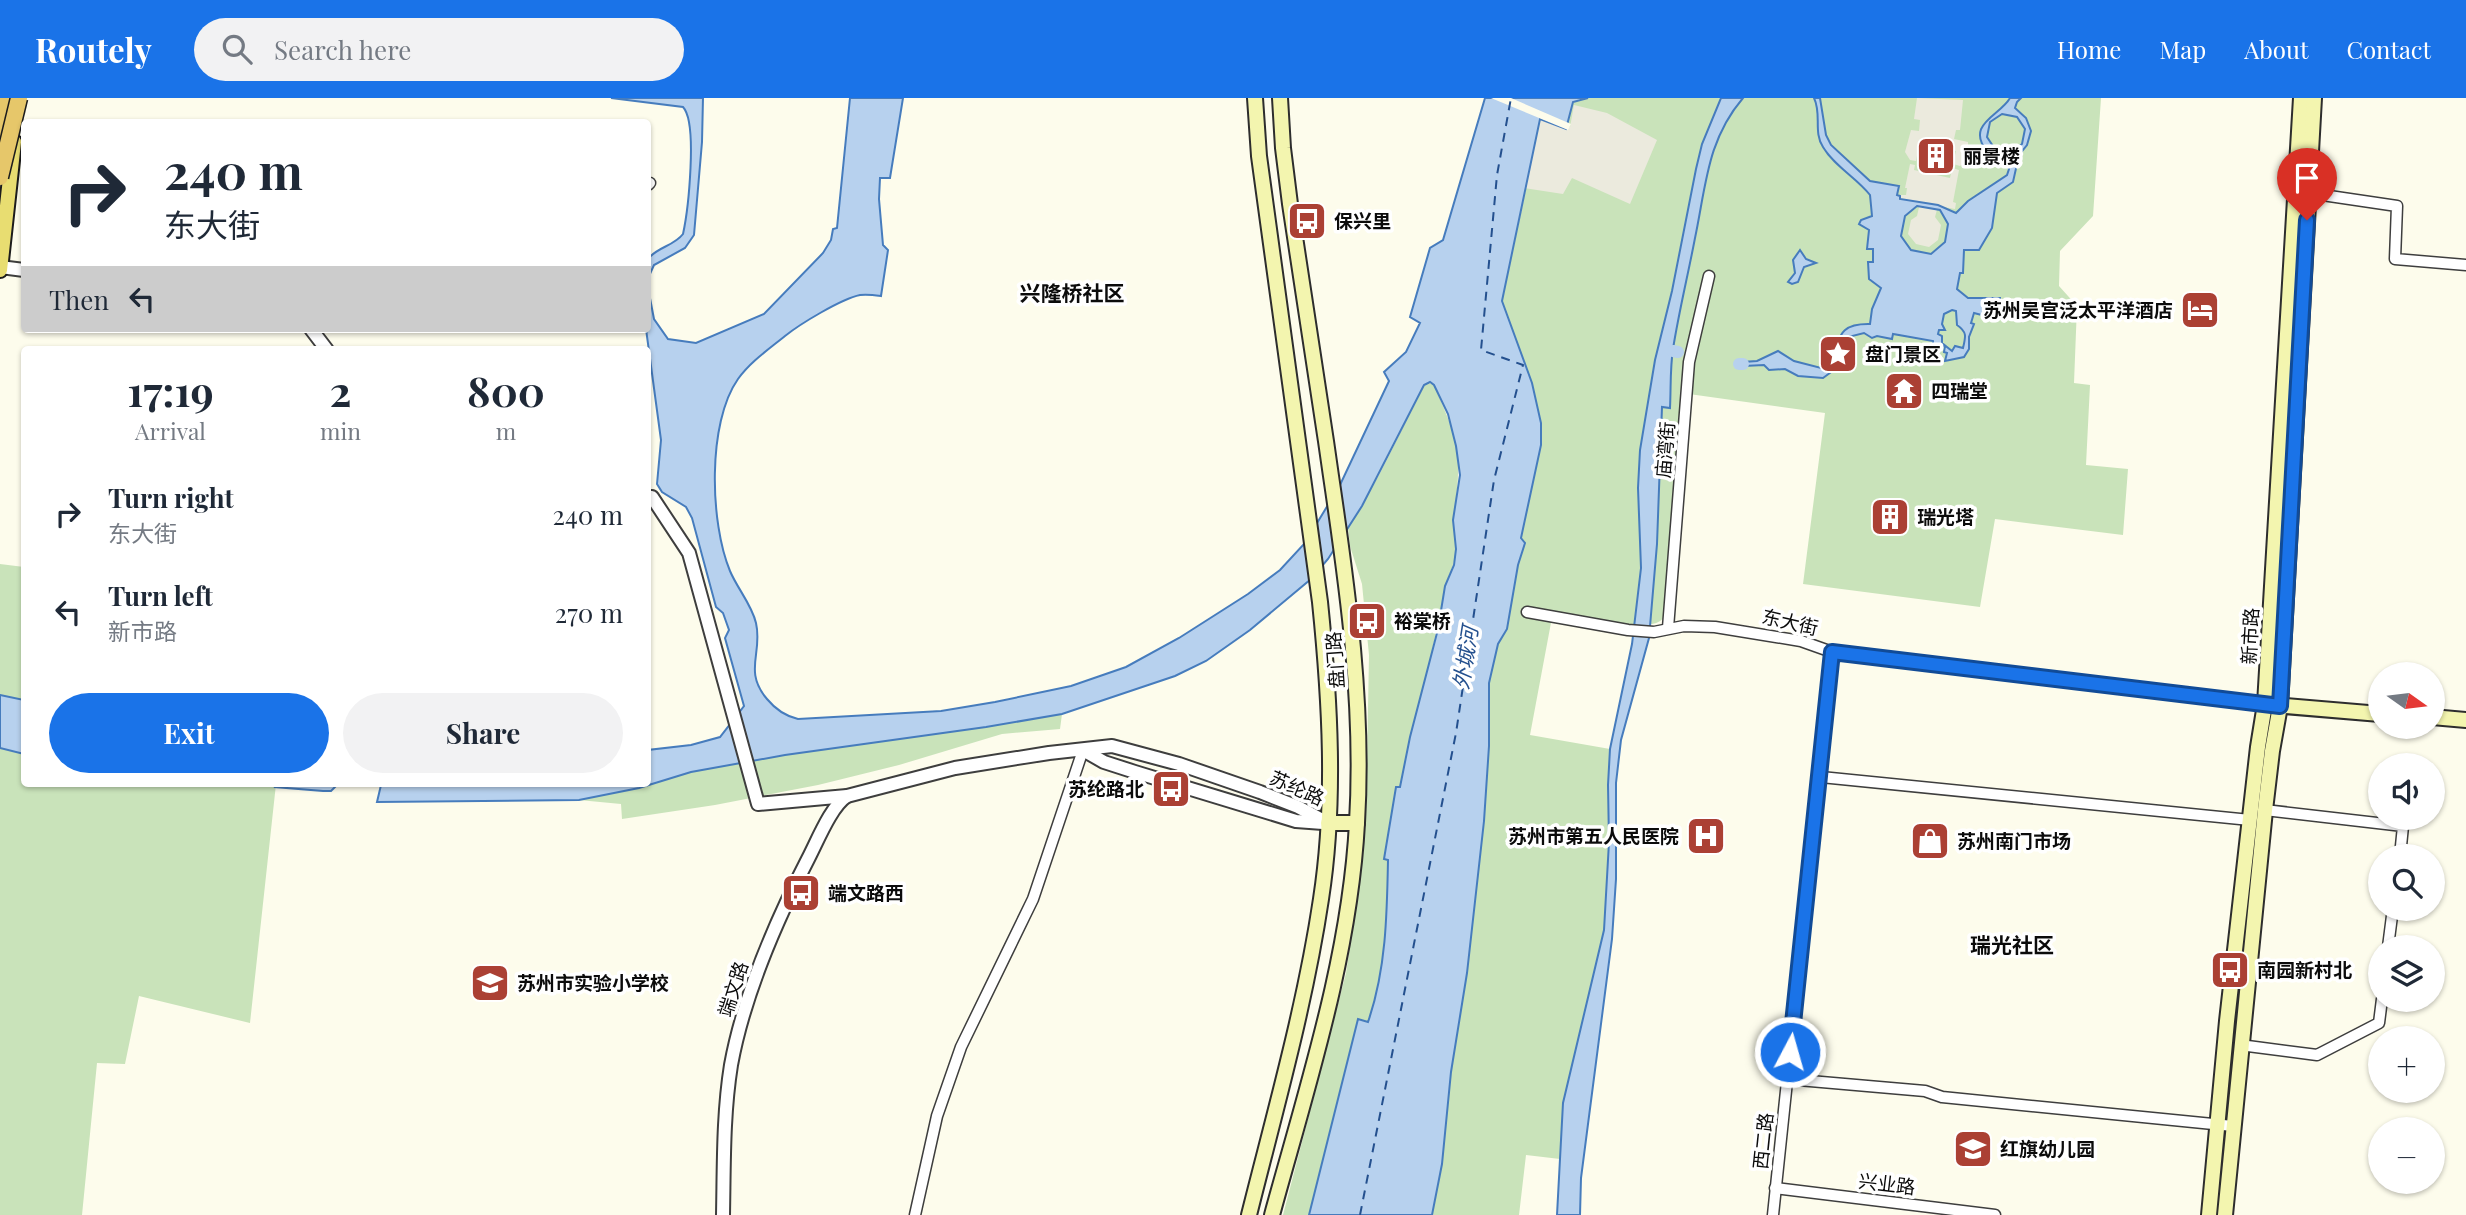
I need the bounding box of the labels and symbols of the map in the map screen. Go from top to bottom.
building icon: 丽景楼 [1915,135,1957,177]
place label: 丽景楼 [1963,142,2020,168]
pin [2277,148,2337,220]
bus stop icon: 保兴里 [1286,200,1328,242]
place label: 保兴里 [1334,207,1391,233]
district label: 兴隆桥社区 [1020,278,1125,306]
hotel icon: 苏州吴宫泛太平洋酒店 [2179,289,2221,331]
place label: 苏州吴宫泛太平洋酒店 [1983,296,2173,322]
place icon: 盘门景区 [1817,333,1859,375]
place label: 盘门景区 [1865,340,1941,366]
temple icon: 四瑞堂 [1883,370,1925,412]
place label: 四瑞堂 [1931,377,1988,403]
street label: 庙湾街 [1649,420,1679,479]
building icon: 瑞光塔 [1869,496,1911,538]
place label: 瑞光塔 [1917,503,1974,529]
bus stop icon: 裕棠桥 [1346,600,1388,642]
street label: 东大街 [1760,602,1821,640]
place label: 裕棠桥 [1394,607,1451,633]
street label: 新市路 [2235,607,2263,665]
water label: 外城河 [1445,620,1483,691]
street label: 盘门路 [1319,631,1349,689]
north arrow [2368,662,2445,738]
street label: 苏纶路 [1266,764,1329,811]
bus stop icon: 苏纶路北 [1150,768,1192,810]
place label: 苏纶路北 [1068,775,1144,801]
hospital icon: 苏州市第五人民医院 [1685,815,1727,857]
shop icon: 苏州南门市场 [1909,820,1951,862]
place label: 苏州市第五人民医院 [1508,822,1679,848]
place label: 苏州南门市场 [1957,827,2071,853]
bus stop icon: 端文路西 [780,872,822,914]
place label: 端文路西 [828,879,904,905]
district label: 瑞光社区 [1970,930,2054,958]
bus stop icon: 南园新村北 [2209,949,2251,991]
place label: 南园新村北 [2257,956,2352,982]
street label: 端文路 [711,958,753,1020]
school or university icon: 苏州市实验小学校 [469,962,511,1004]
place label: 苏州市实验小学校 [517,969,669,995]
position arrow [1753,1015,1827,1089]
street label: 西二路 [1746,1111,1778,1171]
school or university icon: 红旗幼儿园 [1952,1128,1994,1170]
place label: 红旗幼儿园 [2000,1135,2095,1161]
street label: 兴业路 [1857,1167,1917,1199]

